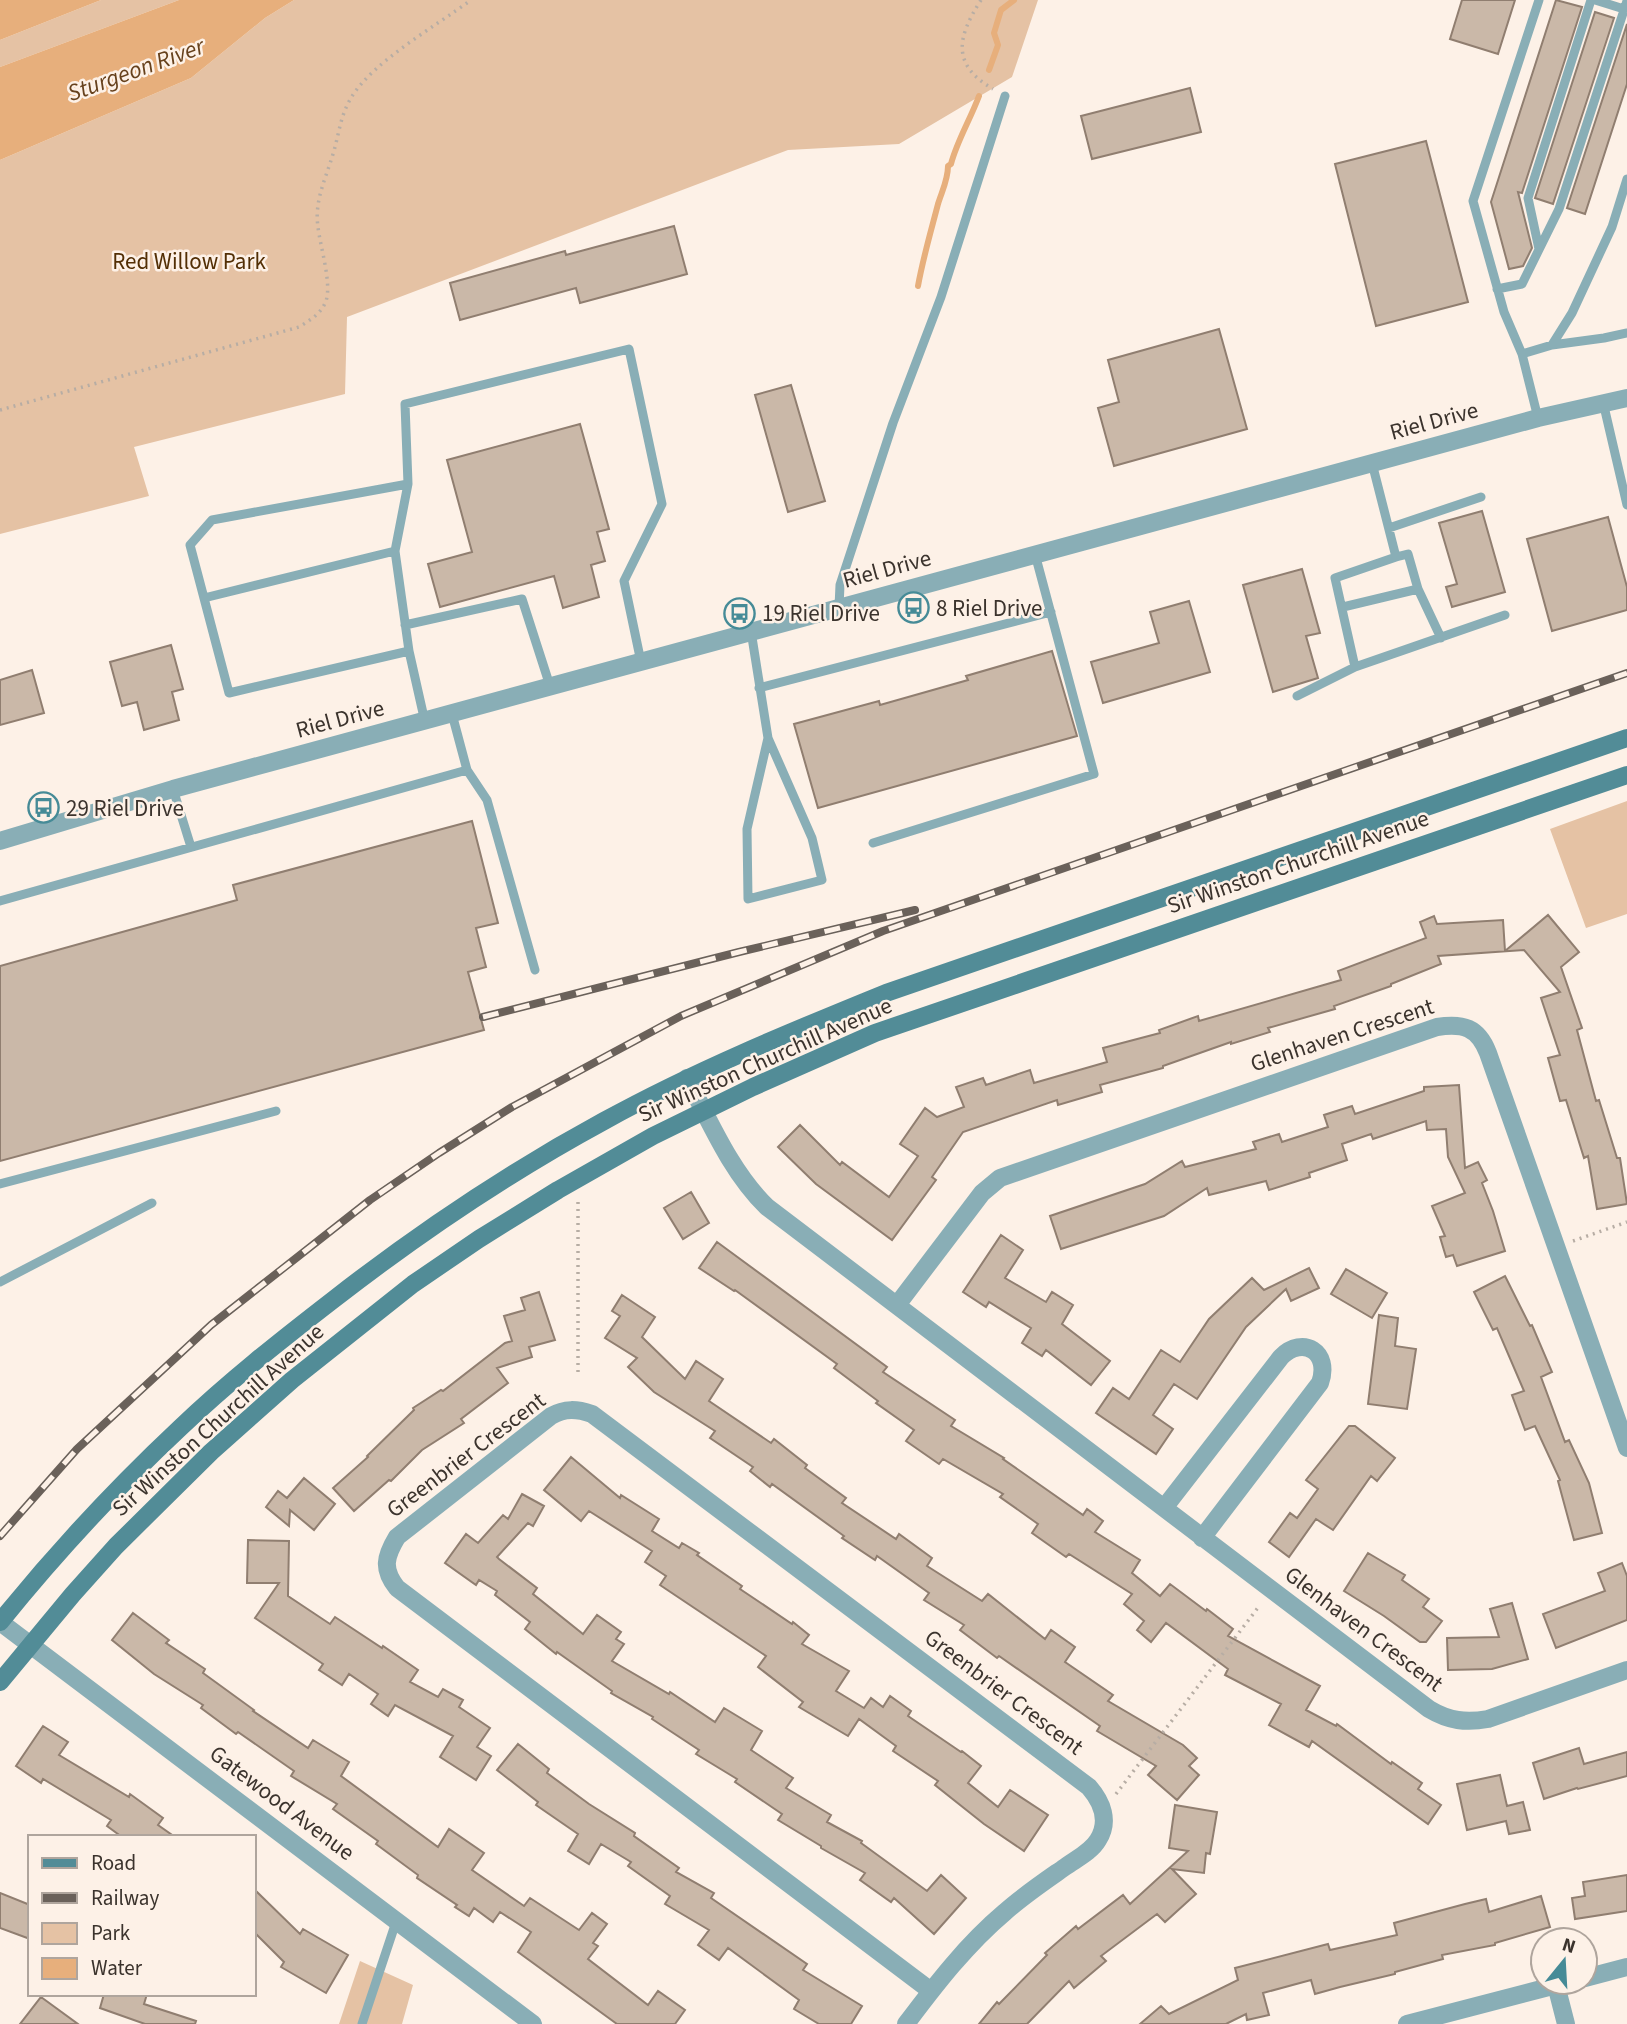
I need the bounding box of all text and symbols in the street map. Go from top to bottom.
water label: Sturgeon River [63,28,211,111]
park label: Red Willow Park [112,245,266,278]
street label: Riel Drive [1386,393,1482,449]
street label: Riel Drive [839,541,935,597]
bus stop icon: 8 Riel Drive [896,591,930,625]
place label: 8 Riel Drive [936,592,1043,625]
bus stop icon: 19 Riel Drive [722,596,756,630]
place label: 19 Riel Drive [762,597,880,630]
street label: Riel Drive [292,691,388,747]
bus stop icon: 29 Riel Drive [26,791,60,825]
place label: 29 Riel Drive [66,792,184,825]
street label: Sir Winston Churchill Avenue [1163,802,1433,922]
street label: Sir Winston Churchill Avenue [633,989,897,1131]
street label: Glenhaven Crescent [1246,990,1438,1080]
street label: Sir Winston Churchill Avenue [105,1316,331,1524]
street label: Greenbrier Crescent [380,1384,553,1526]
street label: Glenhaven Crescent [1278,1558,1450,1700]
street label: Greenbrier Crescent [918,1621,1091,1763]
street label: Gatewood Avenue [203,1737,361,1869]
legend [28,1835,256,1996]
text: Road [91,1848,136,1878]
text: Railway [91,1883,159,1913]
text: Park [91,1918,131,1948]
north arrow [1529,1926,1599,1996]
text: N [1559,1931,1579,1961]
text: Water [91,1953,143,1983]

